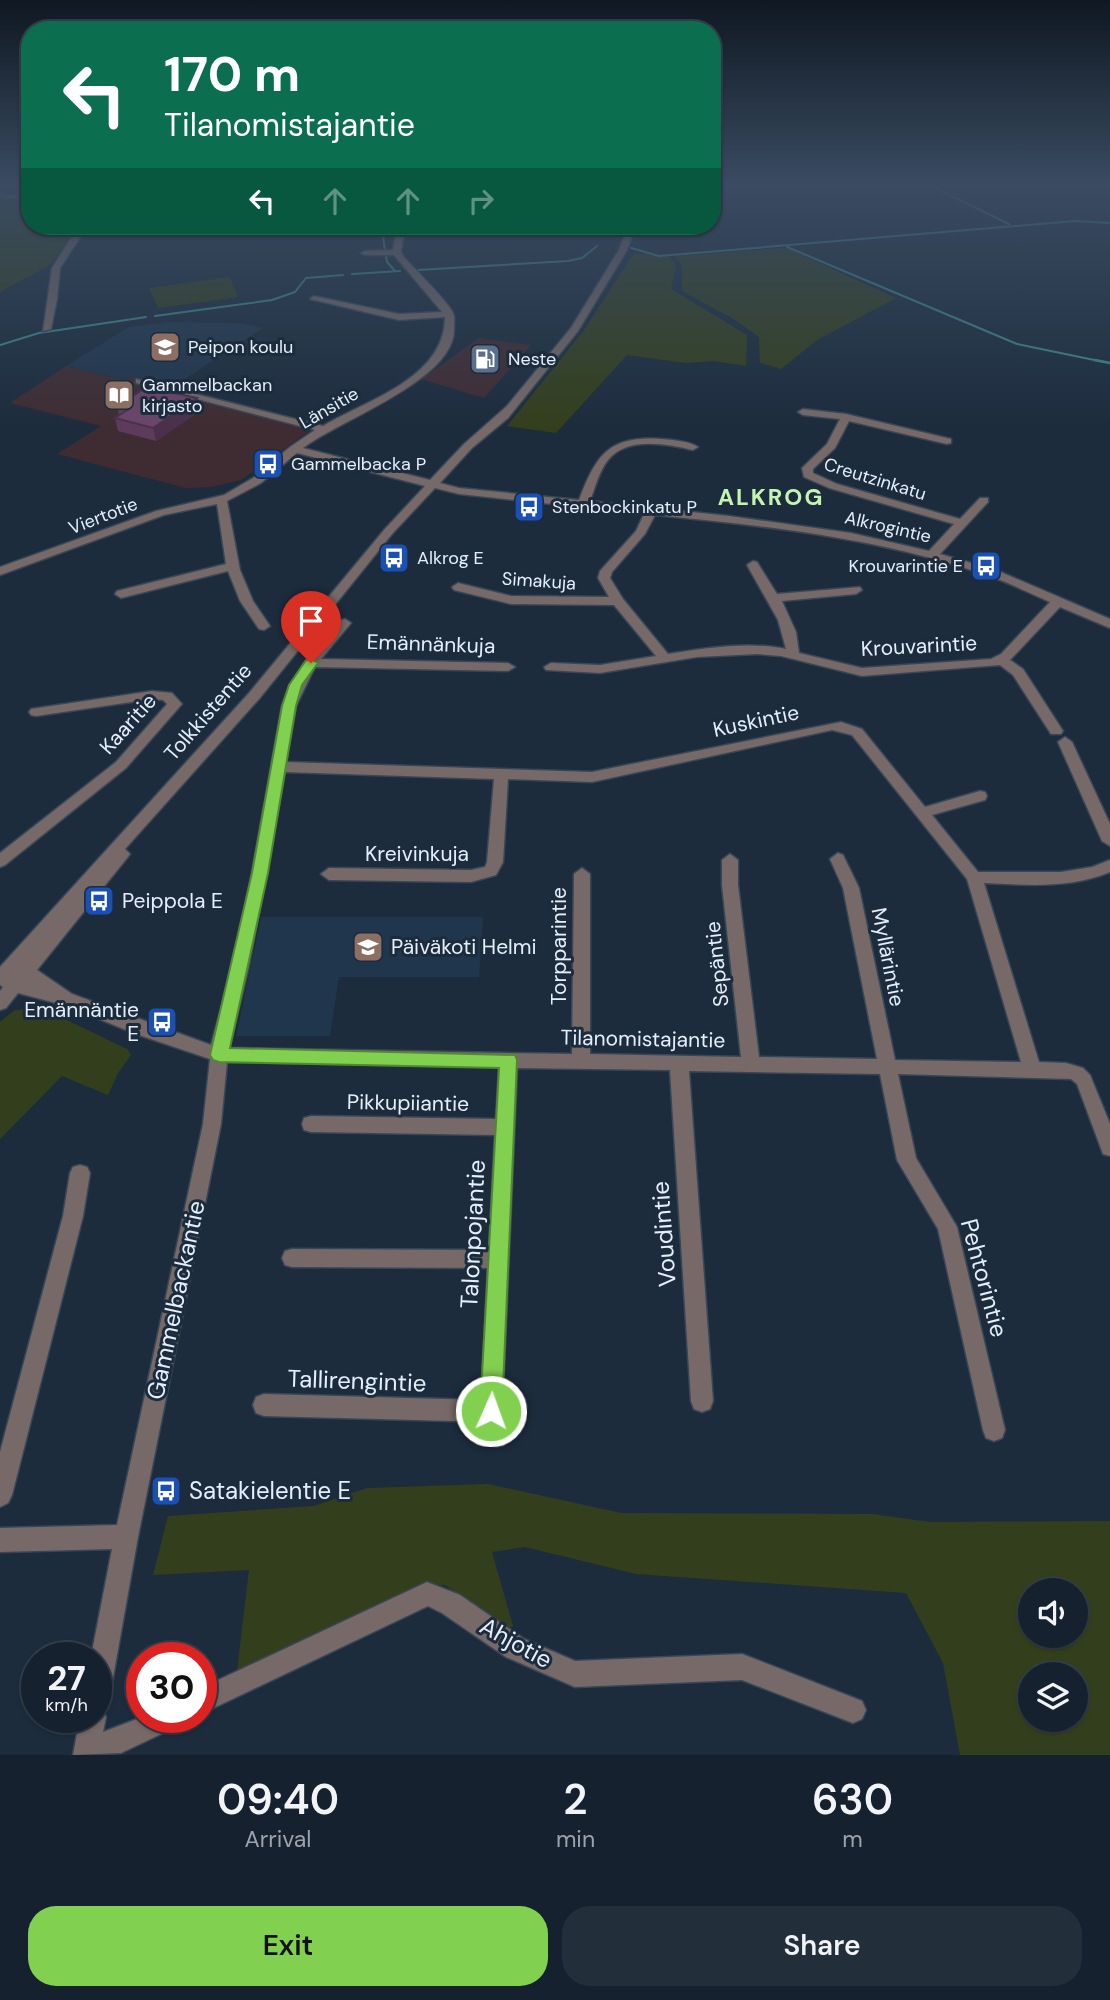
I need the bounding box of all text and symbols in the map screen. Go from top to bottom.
text: 170 m [164,42,300,106]
icon: left [49,49,140,140]
text: Tilanomistajantie [164,104,415,146]
icon: left [243,182,281,220]
icon: ahead [316,182,354,220]
icon: ahead [389,182,427,220]
icon: right [462,182,500,220]
school or university icon: Peipon koulu [148,330,182,364]
place label: Peipon koulu [188,335,293,359]
fuel station icon: Neste [468,342,502,376]
place label: Neste [508,347,556,371]
place label: Gammelbackan kirjasto [142,373,272,418]
library icon: Gammelbackan kirjasto [102,378,136,412]
street label: Länsitie [295,381,363,435]
bus stop icon: Gammelbacka P [251,447,285,481]
place label: Gammelbacka P [291,452,426,476]
street label: Creutzinkatu [821,452,929,506]
district label: ALKROG [718,482,824,512]
bus stop icon: Stenbockinkatu P [512,490,546,524]
street label: Viertotie [65,492,141,540]
place label: Stenbockinkatu P [552,495,697,519]
street label: Alkrogintie [842,505,934,549]
bus stop icon: Alkrog E [377,541,411,575]
place label: Alkrog E [417,546,484,570]
bus stop icon: Krouvarintie E [969,549,1003,583]
place label: Krouvarintie E [848,554,963,578]
street label: Simakuja [501,566,577,596]
pin [281,591,341,663]
icon: arrive [292,602,330,640]
street label: Emännänkuja [366,628,496,660]
street label: Krouvarintie [860,629,978,663]
street label: Tolkkistentie [158,657,258,767]
street label: Kaaritie [93,688,163,760]
street label: Kuskintie [710,698,802,744]
street label: Kreivinkuja [365,840,469,868]
bus stop icon: Peippola E [82,884,116,918]
place label: Peippola E [122,887,223,915]
street label: Torpparintie [545,887,573,1005]
street label: Myllärintie [865,905,911,1009]
street label: Sepäntie [699,920,735,1008]
school or university icon: Päiväkoti Helmi [351,930,385,964]
place label: Päiväkoti Helmi [391,933,537,961]
place label: Emännäntie E [24,996,139,1048]
bus stop icon: Emännäntie E [145,1005,179,1039]
street label: Tilanomistajantie [560,1024,726,1054]
street label: Pikkupiiantie [347,1088,469,1118]
street label: Talonpojantie [453,1159,492,1309]
street label: Voudintie [644,1180,683,1288]
street label: Gammelbackantie [139,1198,212,1402]
street label: Pehtorintie [954,1215,1015,1340]
street label: Tallirengintie [287,1363,427,1398]
position arrow [454,1374,528,1448]
bus stop icon: Satakielentie E [149,1474,183,1508]
place label: Satakielentie E [189,1475,351,1506]
map controls [1018,1578,1088,1732]
button: sound [1018,1578,1088,1648]
street label: Ahjotie [475,1610,558,1675]
speed limit sign: 30 [126,1642,217,1733]
text: 27 [47,1655,86,1701]
button: layers [1018,1662,1088,1732]
text: km/h [45,1693,88,1717]
text: 09:40 [217,1772,339,1827]
text: 2 [563,1772,588,1827]
text: 630 [812,1772,893,1827]
text: Arrival [244,1824,311,1854]
text: min [556,1824,595,1854]
text: m [842,1824,863,1854]
button: Exit [28,1906,548,1986]
button: Share [562,1906,1082,1986]

